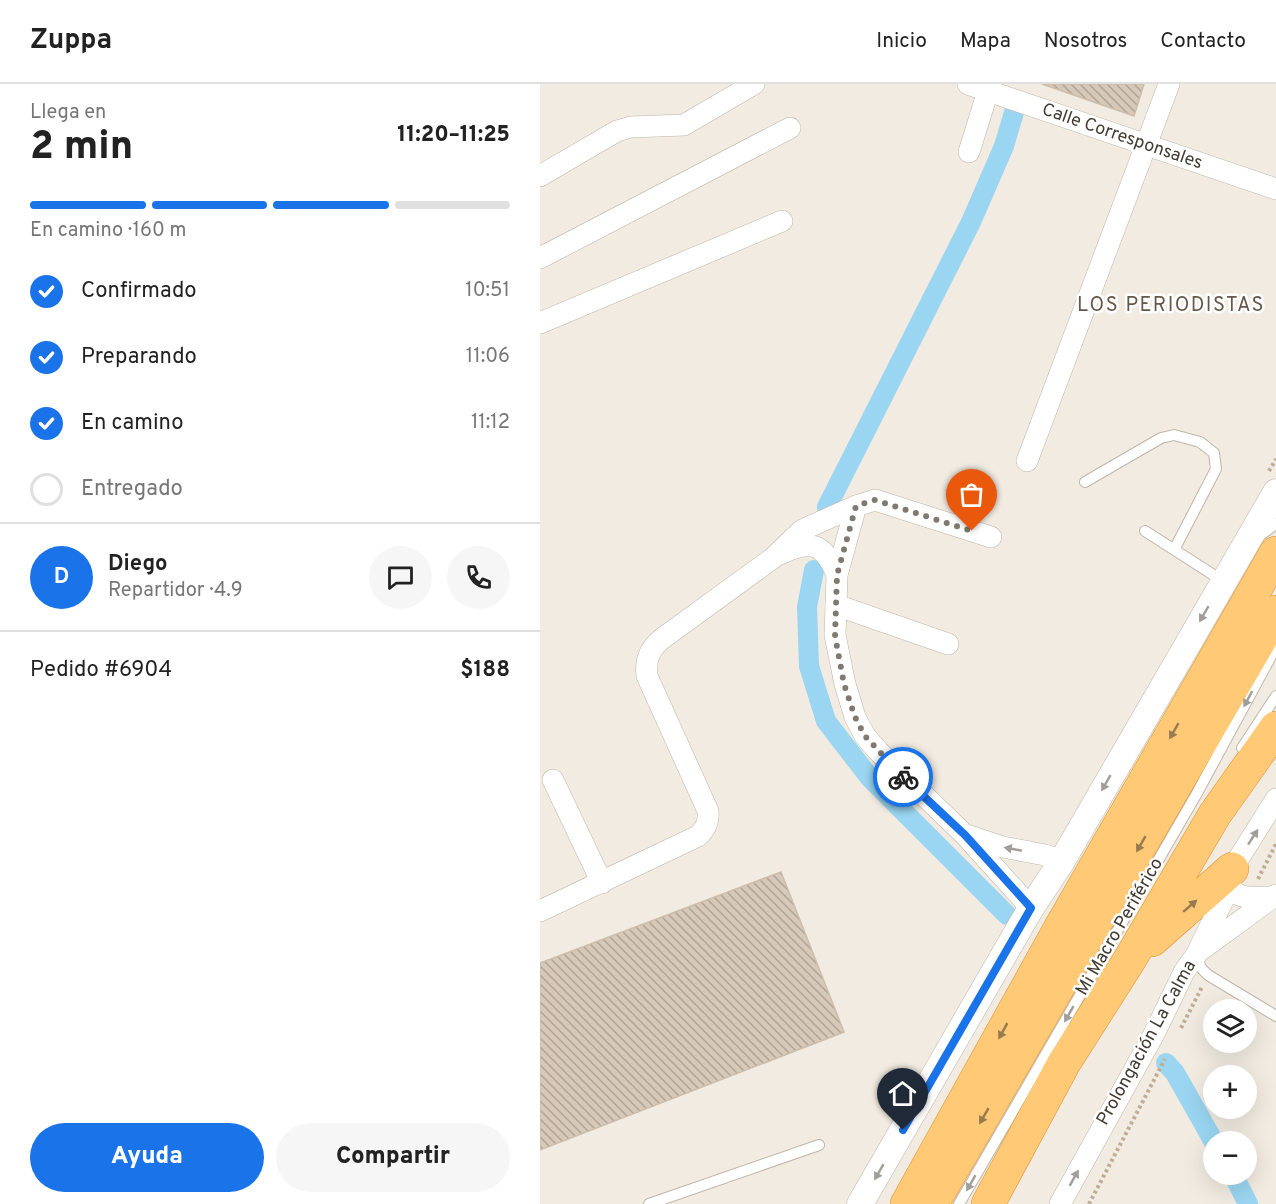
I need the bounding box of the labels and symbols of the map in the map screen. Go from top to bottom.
street label: Calle Corresponsales [1039,99,1205,175]
district label: LOS PERIODISTAS [1077,293,1265,319]
pin [946,469,997,531]
one-way arrow [1198,606,1209,622]
one-way arrow [1243,690,1253,707]
one-way arrow [1168,723,1179,739]
courier [873,747,933,807]
one-way arrow [1101,775,1111,792]
one-way arrow [1248,829,1259,845]
one-way arrow [1136,836,1147,852]
one-way arrow [1004,844,1023,853]
street label: Mi Macro Periférico [1071,854,1169,1000]
one-way arrow [1182,900,1197,913]
street label: Prolongación La Calma [1092,956,1202,1130]
one-way arrow [1064,1006,1074,1023]
one-way arrow [998,1023,1008,1040]
pin [877,1068,928,1130]
one-way arrow [978,1108,989,1124]
one-way arrow [874,1164,884,1181]
one-way arrow [1069,1169,1079,1186]
one-way arrow [966,1175,976,1192]

